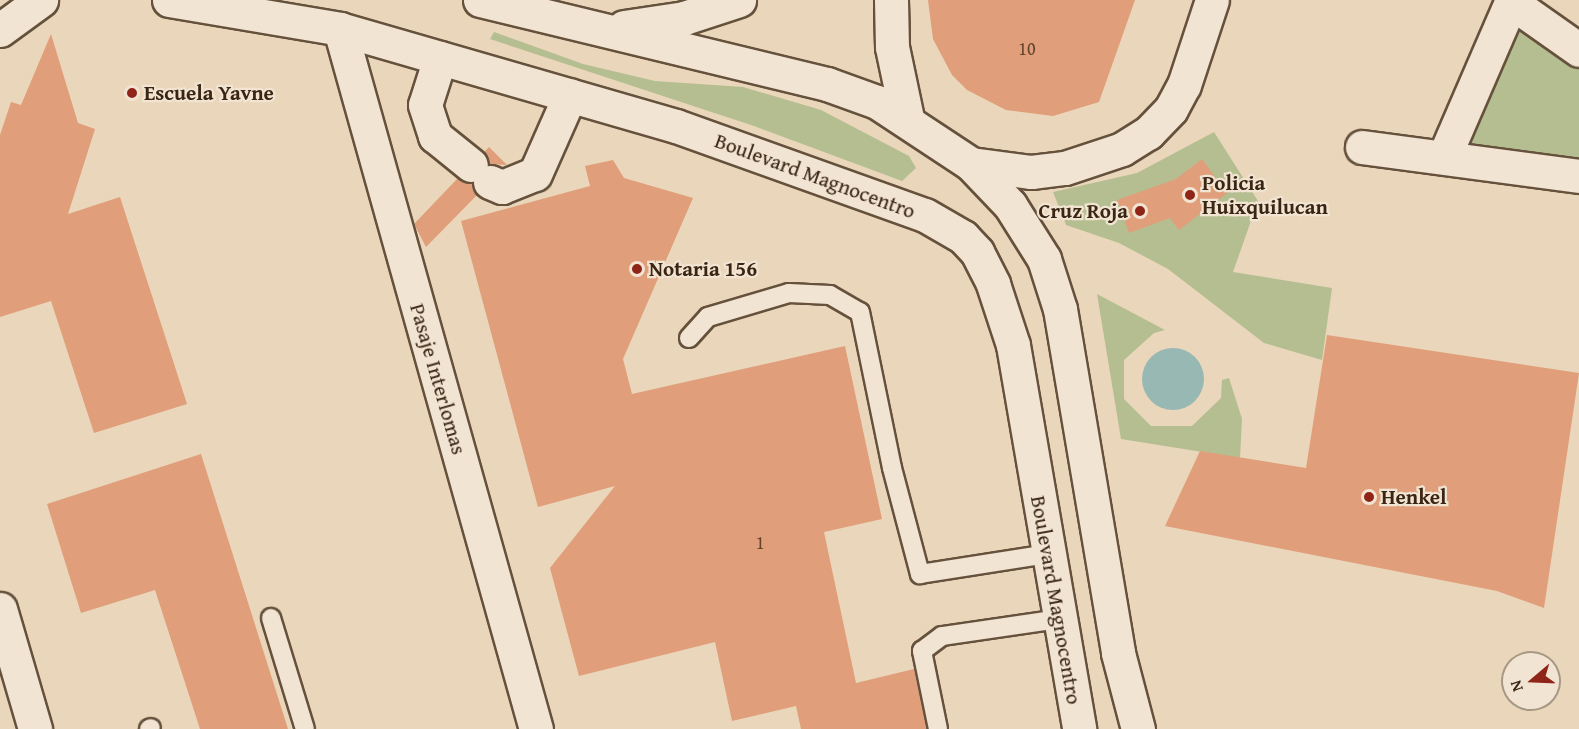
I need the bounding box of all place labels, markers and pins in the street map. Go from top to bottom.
place label: Escuela Yavne [144,80,274,106]
marker: Escuela Yavne [125,86,139,100]
place label: Policia Huixquilucan [1202,170,1328,220]
marker: Policia Huixquilucan [1183,188,1197,202]
place label: Cruz Roja [1039,198,1128,224]
marker: Cruz Roja [1133,204,1147,218]
place label: Notaria 156 [649,256,757,282]
marker: Notaria 156 [630,262,644,276]
place label: Henkel [1381,484,1447,510]
marker: Henkel [1362,490,1376,504]

